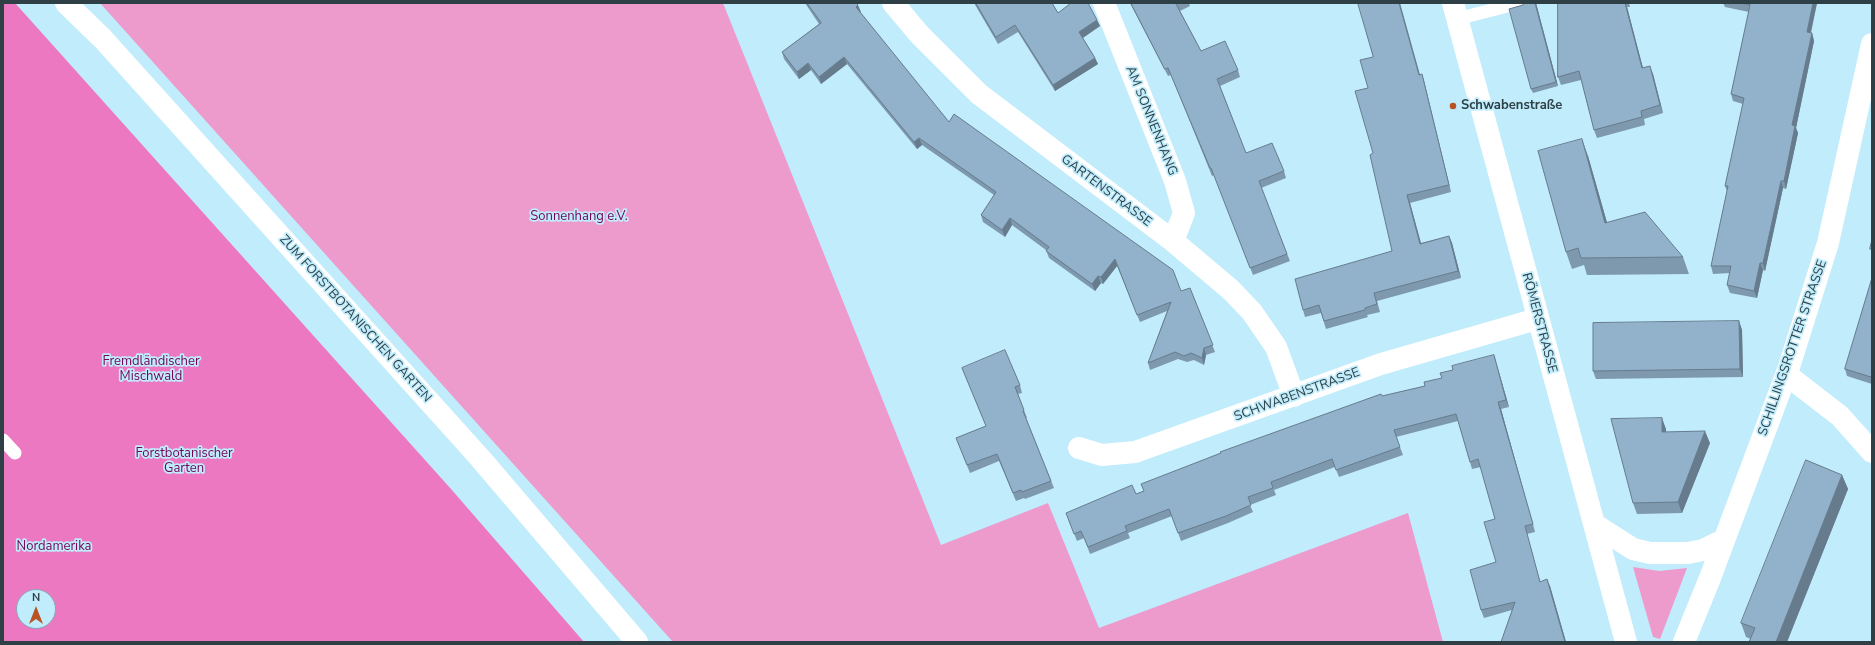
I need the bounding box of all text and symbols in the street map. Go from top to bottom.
street label: AM SONNENHANG [1122,64,1180,178]
place label: Schwabenstraße [1461,98,1562,114]
marker: Schwabenstraße [1448,101,1458,111]
street label: GARTENSTRASSE [1058,152,1154,230]
park label: Sonnenhang e.V. [530,209,628,225]
street label: ZUM FORSTBOTANISCHEN GARTEN [276,232,434,406]
street label: SCHILLINGSROTTER STRASSE [1756,258,1830,438]
street label: RÖMERSTRASSE [1518,271,1560,375]
park label: Fremdländischer Mischwald [102,354,200,385]
street label: SCHWABENSTRASSE [1232,365,1362,425]
park label: Forstbotanischer Garten [135,446,233,477]
park label: Nordamerika [17,539,91,555]
north arrow [16,589,56,629]
text: N [32,590,40,605]

